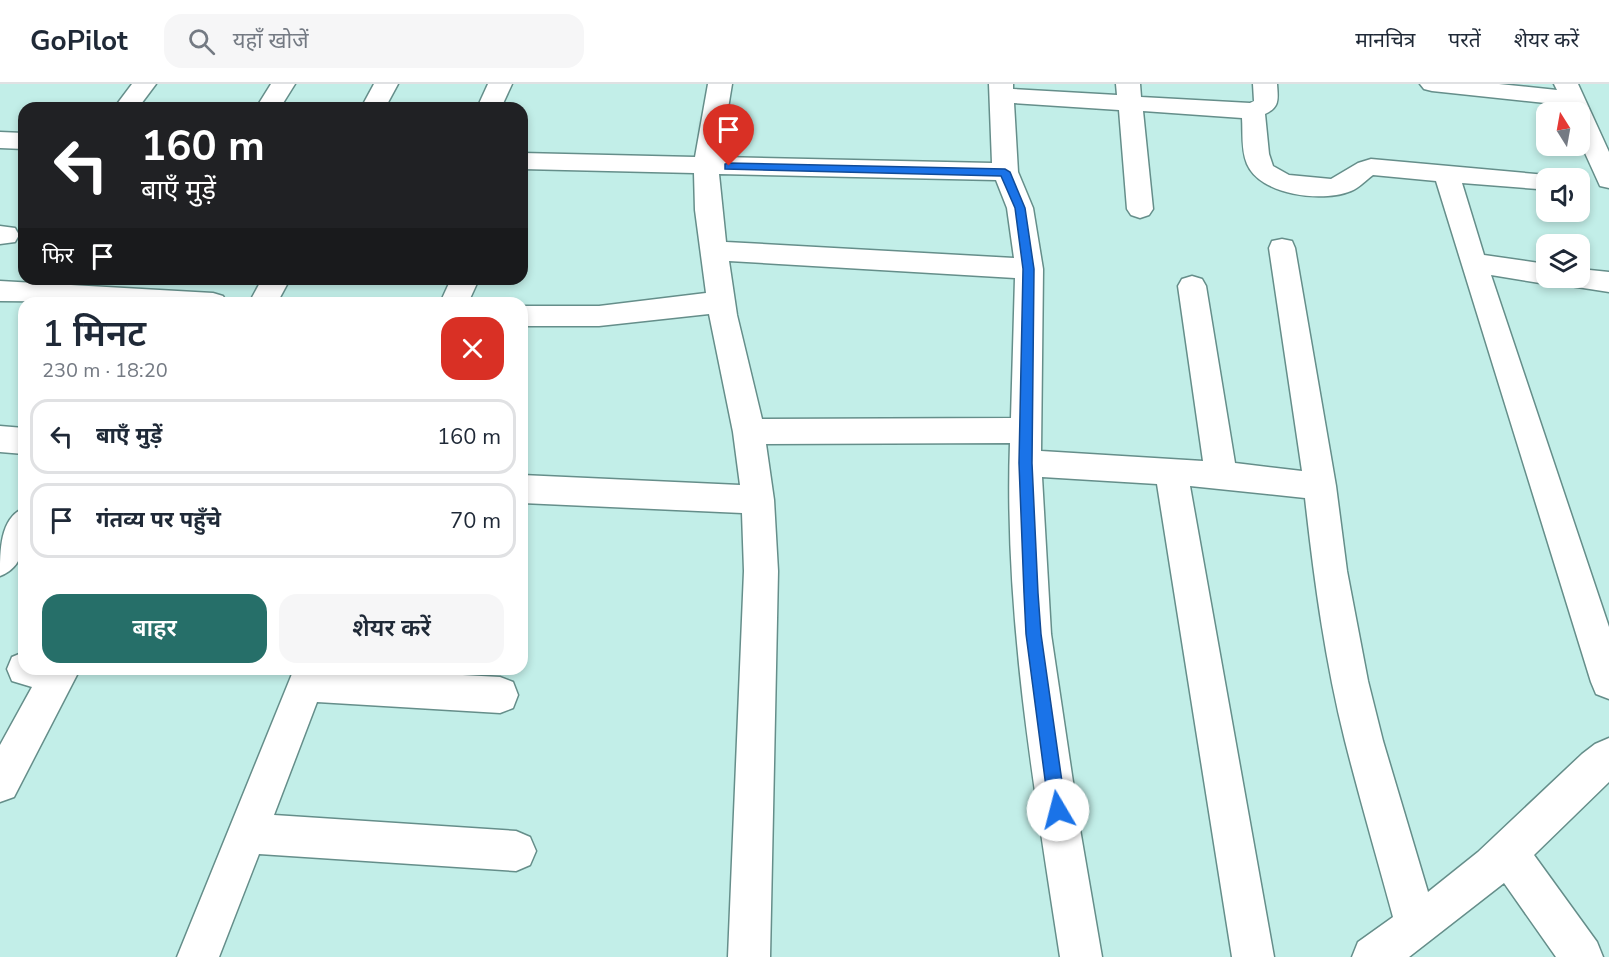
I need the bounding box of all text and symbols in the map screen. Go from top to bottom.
search box [164,14,584,68]
text: GoPilot [30,22,128,60]
icon: search [185,25,218,58]
text: यहाँ खोजें [233,26,308,56]
text: मानचित्र [1355,26,1415,54]
text: परतें [1448,26,1481,54]
text: शेयर करें [1514,26,1579,54]
north arrow [1536,102,1590,156]
map controls [1536,102,1590,288]
pin [703,104,754,166]
icon: arrive [712,113,745,146]
text: 160 m [141,118,265,175]
icon: left [42,126,120,204]
button: sound [1536,168,1590,222]
text: बाएँ मुड़ें [141,172,216,209]
button: layers [1536,234,1590,288]
icon: arrive [86,240,119,273]
text: फिर [42,241,74,271]
text: 1 मिनट [42,310,146,359]
button: close [441,317,504,380]
text: 230 m · 18:20 [42,357,168,384]
icon: left [45,420,78,453]
text: बाएँ मुड़ें [96,421,162,451]
text: 160 m [437,422,501,452]
icon: arrive [45,504,78,537]
text: गंतव्य पर पहुँचे [96,505,221,535]
text: 70 m [450,506,501,536]
button: बाहर [42,594,267,663]
button: शेयर करें [279,594,504,663]
position arrow [1026,778,1090,842]

